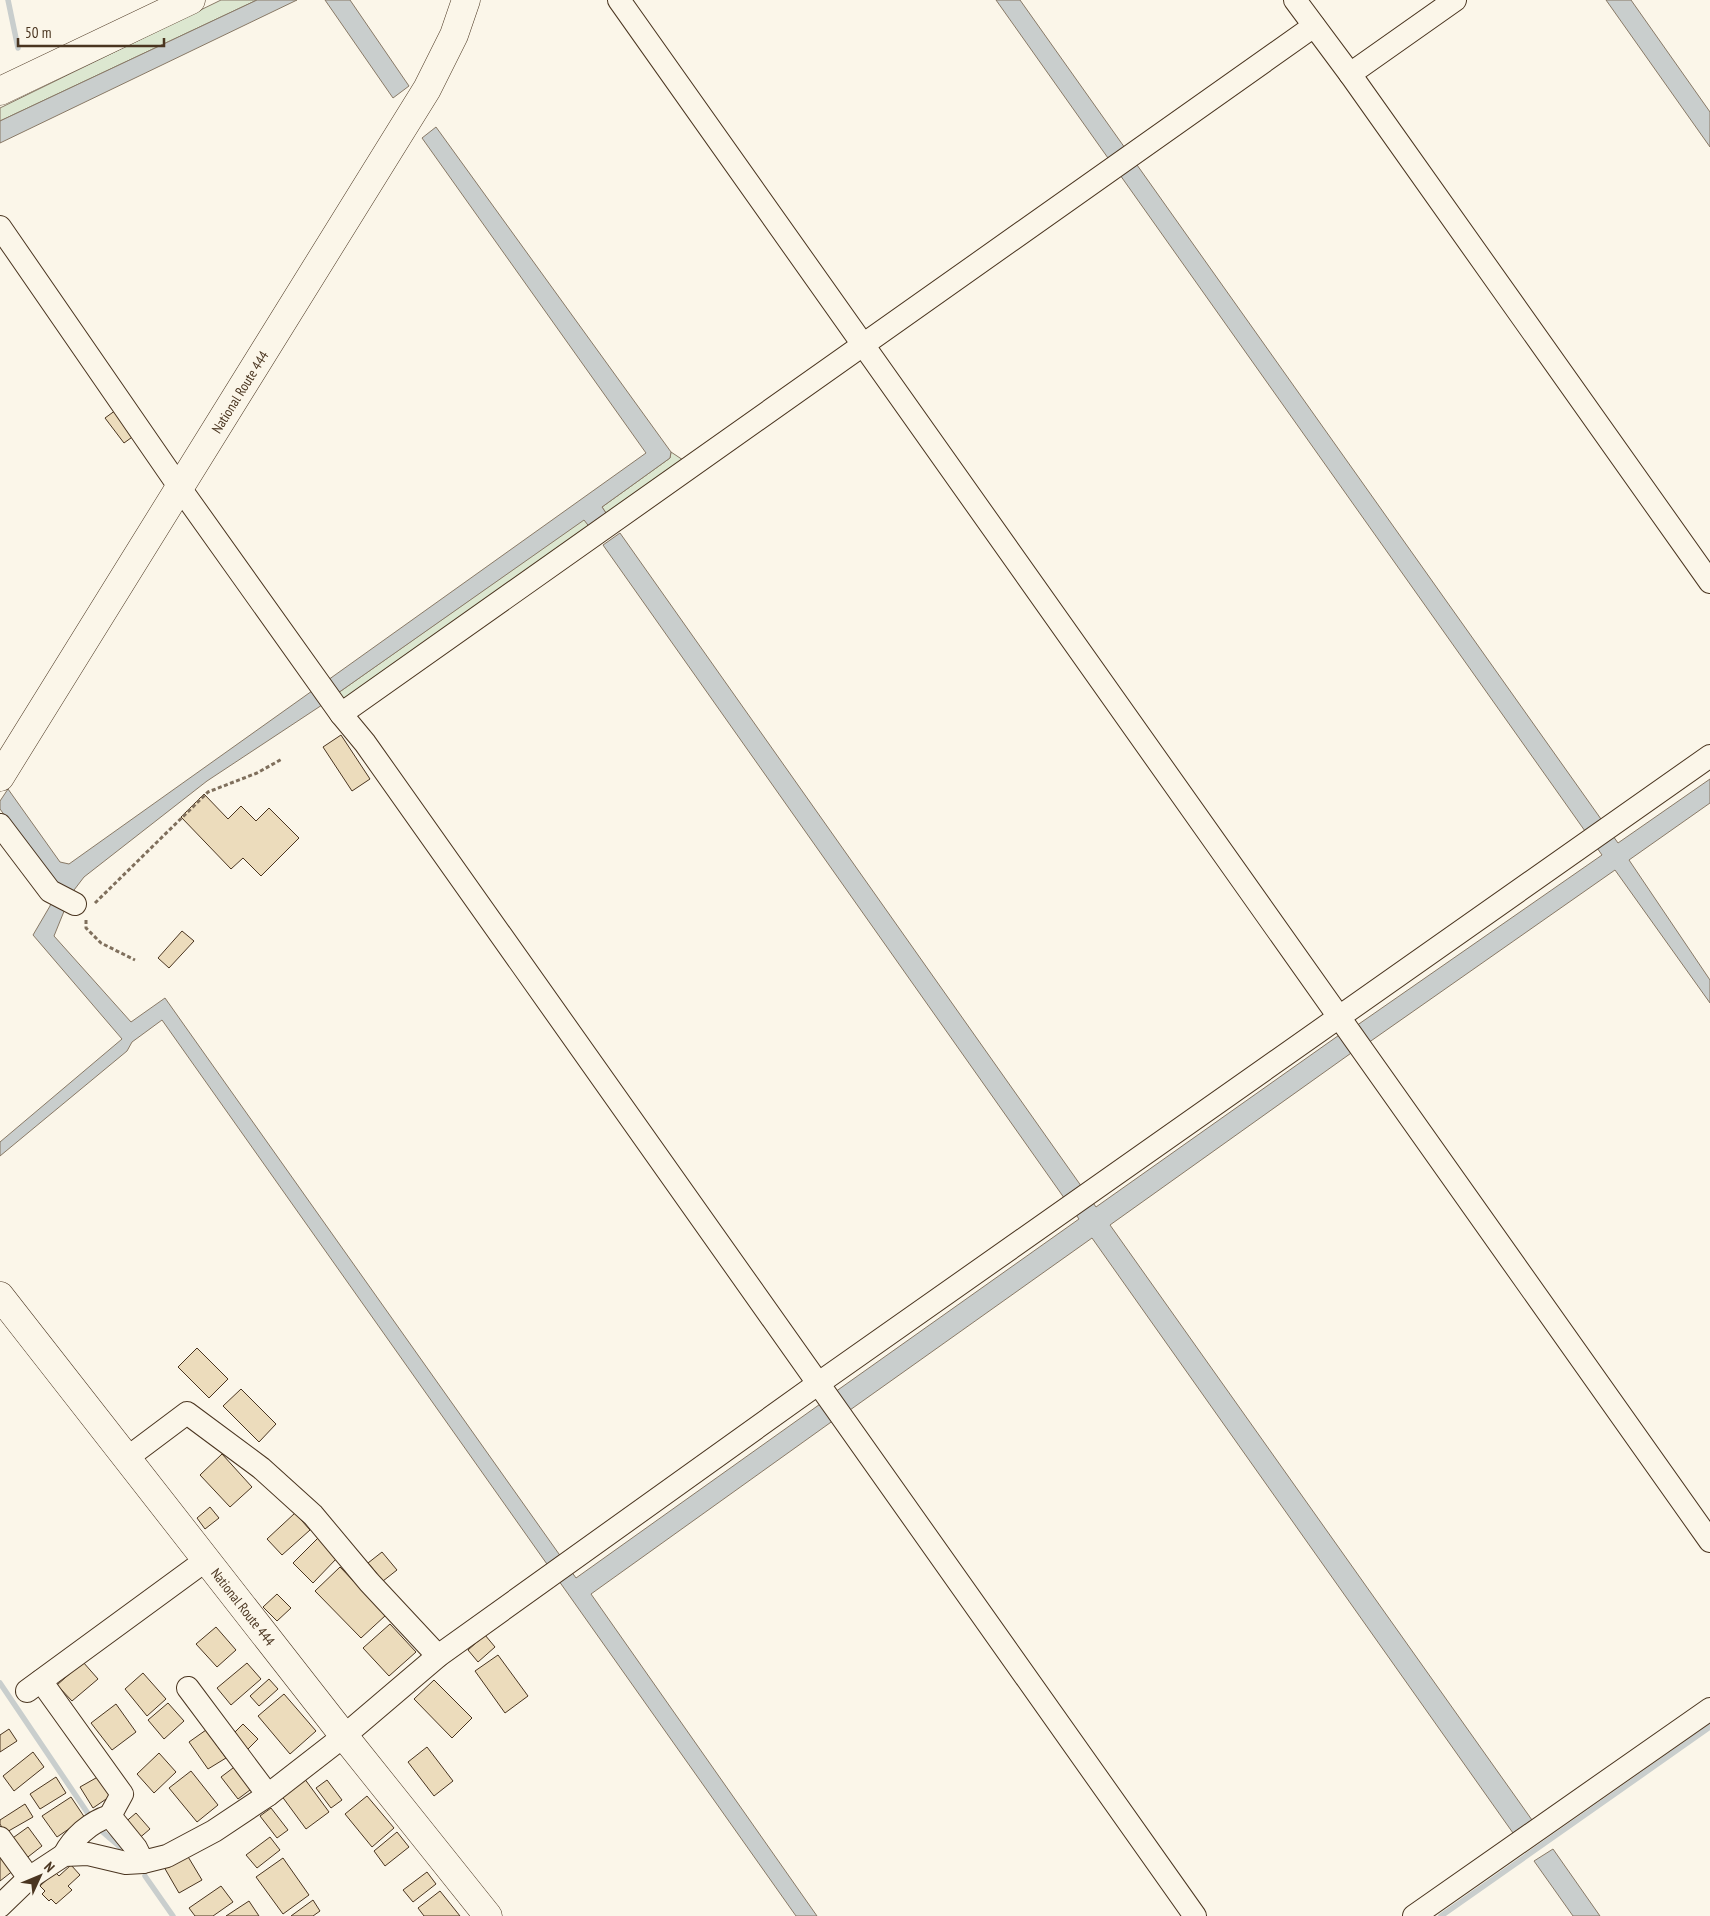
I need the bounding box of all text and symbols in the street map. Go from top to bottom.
scale bar [18,15,164,47]
text: 50 m [25,23,51,42]
street label: National Route 444 [208,347,273,437]
street label: National Route 444 [207,1565,279,1650]
north arrow [15,1851,65,1901]
text: N [40,1858,58,1876]

